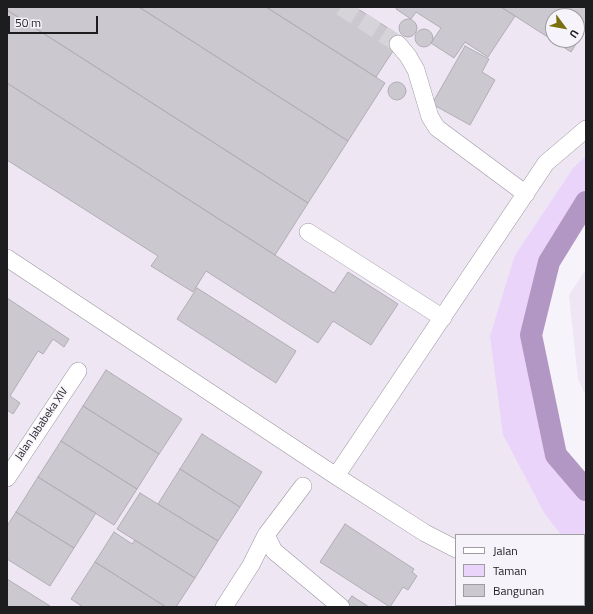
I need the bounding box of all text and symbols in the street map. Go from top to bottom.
scale bar [10,8,100,34]
north arrow [545,8,585,48]
text: 50 m [15,13,41,32]
text: U [566,27,583,41]
street label: Jalan Jababeka XIV [13,385,71,463]
legend [455,534,585,606]
text: Jalan [493,541,518,560]
text: Taman [493,561,527,580]
text: Bangunan [493,581,544,600]

